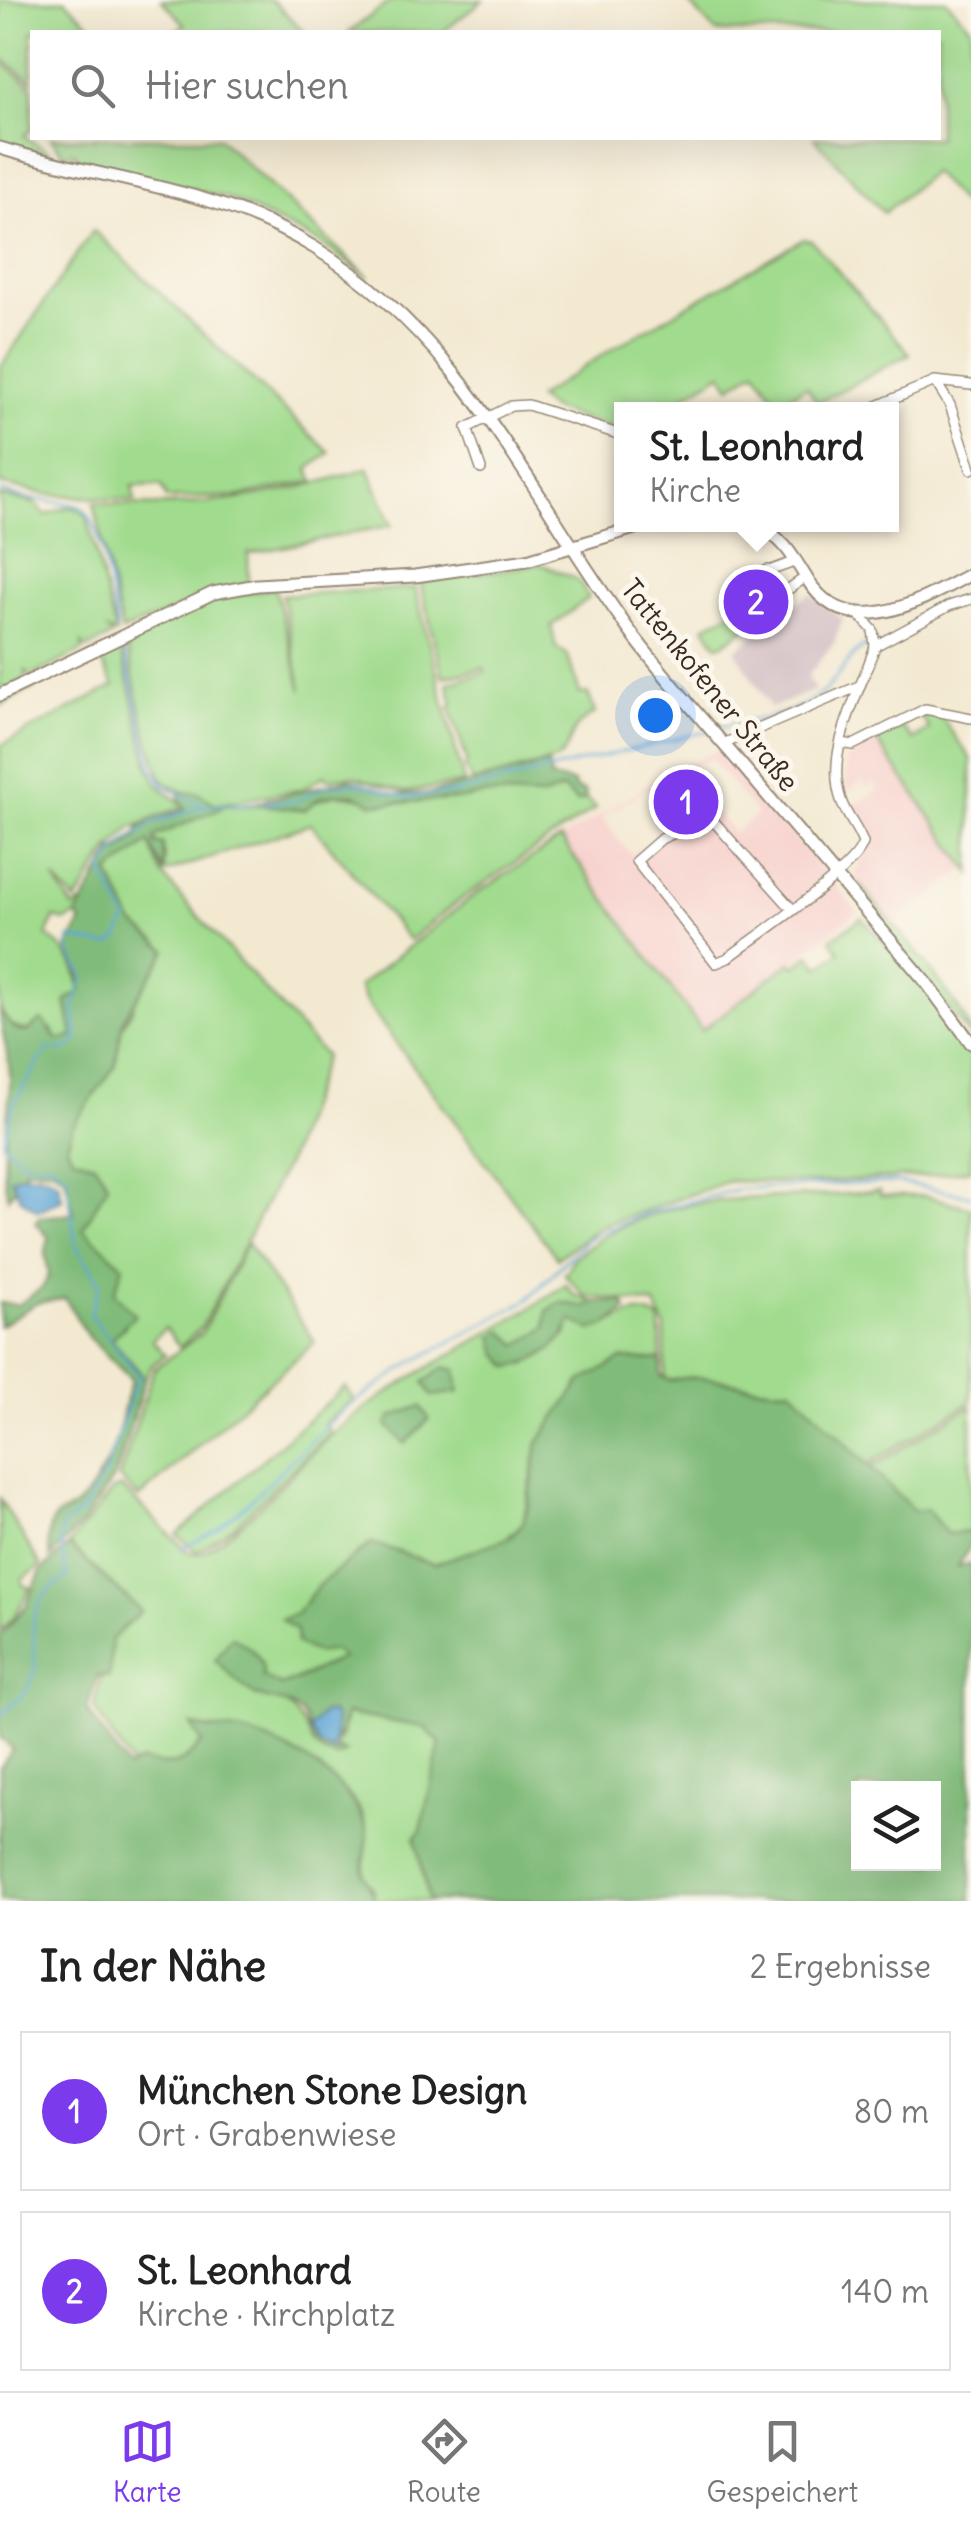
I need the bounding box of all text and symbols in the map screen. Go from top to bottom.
search box [30,30,941,140]
icon: search [65,58,120,113]
text: Hier suchen [145,62,349,109]
popup [614,402,899,532]
text: St. Leonhard [649,423,864,470]
text: Kirche [649,470,741,511]
pin: 2 [724,564,788,640]
street label: Tattenkofener Straße [613,571,807,799]
your location [630,690,681,741]
pin: 1 [654,764,718,840]
map controls [851,1781,941,1871]
button: layers [851,1781,941,1871]
text: In der Nähe [40,1940,266,1992]
text: 2 Ergebnisse [750,1946,931,1987]
text: München Stone Design [137,2067,527,2114]
text: 1 [68,2091,81,2132]
text: 80 m [854,2091,929,2132]
text: Ort · Grabenwiese [137,2114,397,2155]
text: St. Leonhard [137,2247,352,2294]
text: 2 [66,2271,83,2312]
text: 140 m [841,2271,929,2312]
text: Kirche · Kirchplatz [137,2294,395,2335]
tab: Karte [113,2414,182,2510]
tab: Route [407,2414,481,2510]
tab: Gespeichert [706,2414,858,2510]

